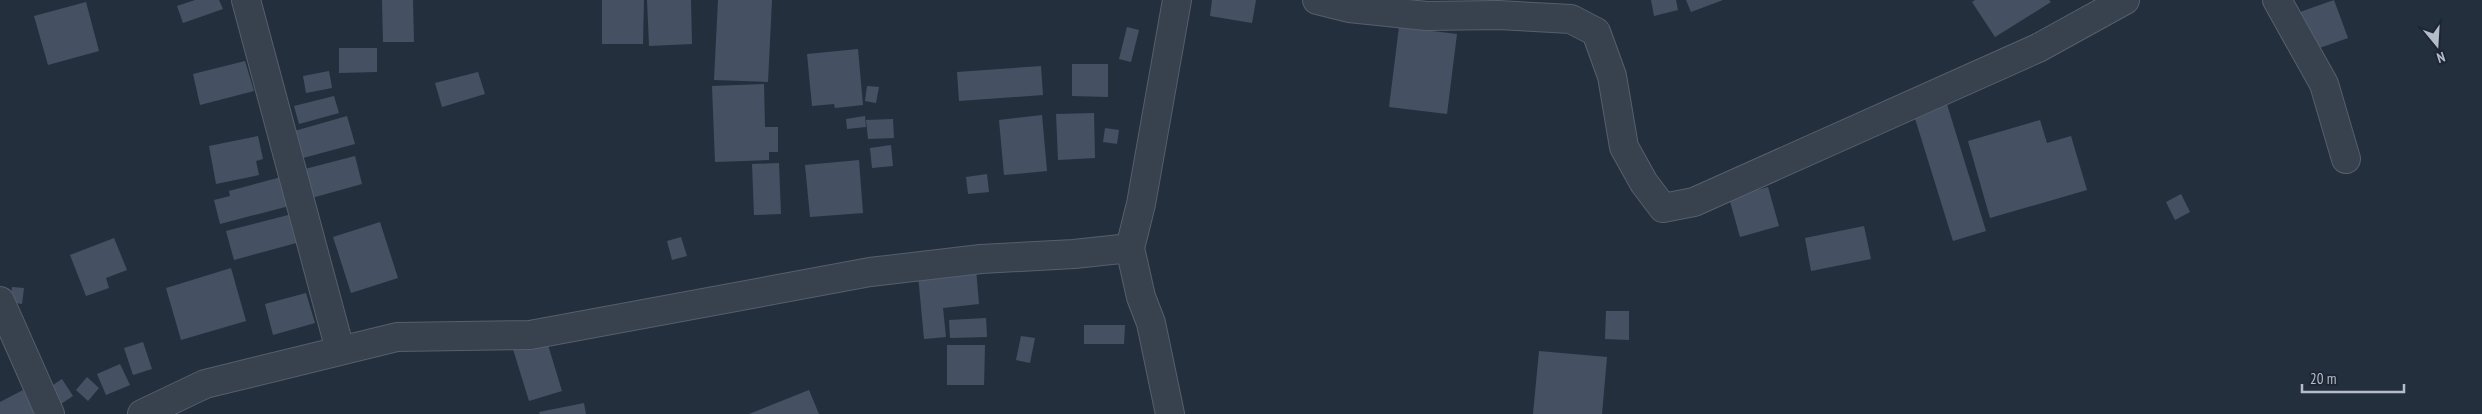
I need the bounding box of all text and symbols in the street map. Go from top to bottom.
north arrow [2412,20,2462,70]
text: N [2435,48,2447,67]
scale bar [2302,362,2404,394]
text: 20 m [2310,369,2336,388]

